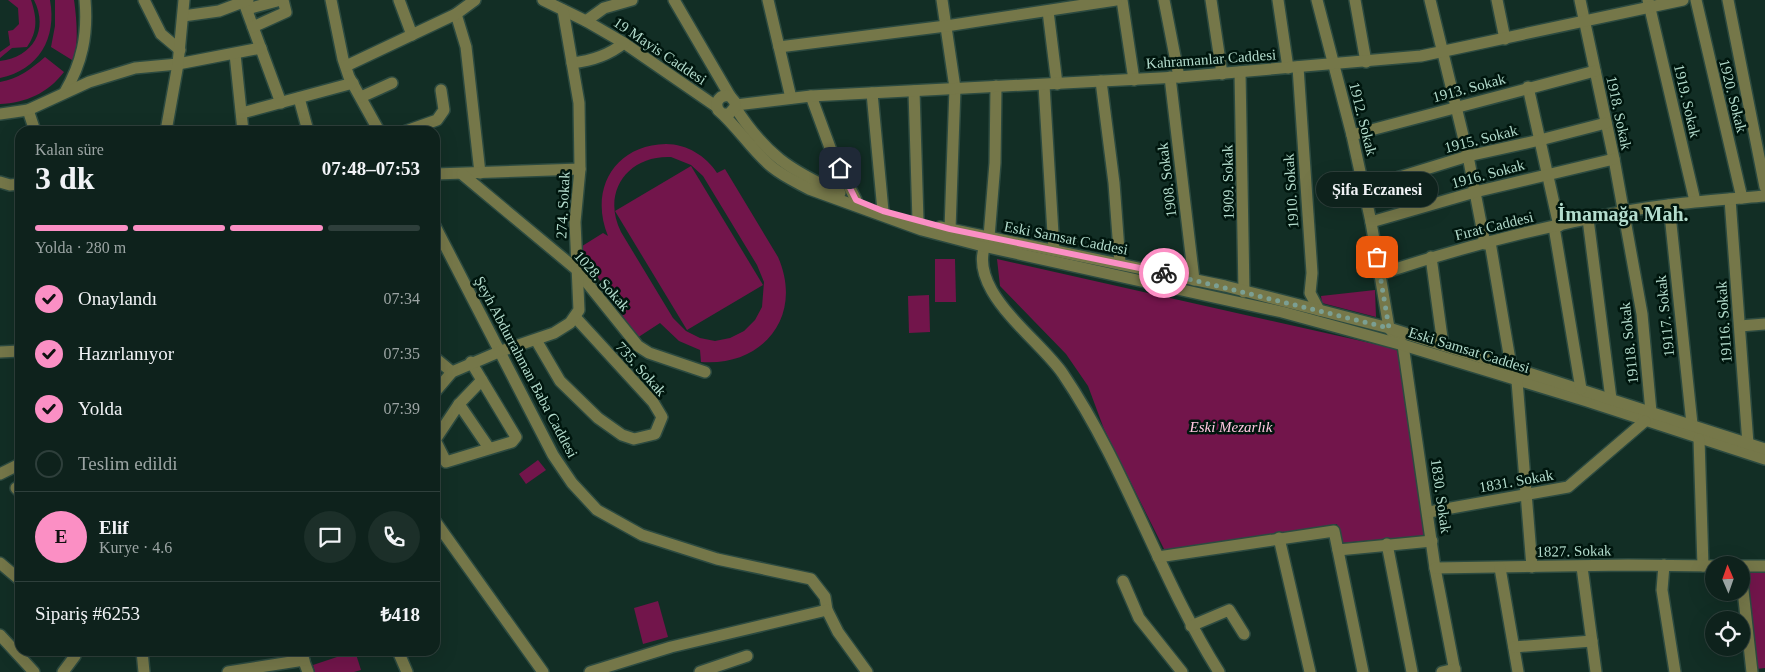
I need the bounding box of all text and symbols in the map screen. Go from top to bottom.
street label: 19 Mayis Caddesi [611,14,709,88]
street label: Kahramanlar Caddesi [1145,46,1277,72]
street label: 1920. Sokak [1716,58,1750,135]
street label: 1919. Sokak [1671,63,1703,140]
street label: 1913. Sokak [1431,70,1508,105]
street label: 1918. Sokak [1603,75,1635,152]
street label: 1912. Sokak [1346,81,1380,158]
street label: 1915. Sokak [1443,122,1520,156]
text: Kalan süre [35,141,104,158]
street label: 1908. Sokak [1154,141,1180,218]
street label: 1909. Sokak [1219,144,1237,220]
pin [819,147,861,189]
street label: 1910. Sokak [1280,153,1302,229]
icon: home [826,154,854,182]
street label: 1916. Sokak [1450,156,1527,191]
text: 07:48–07:53 [322,158,420,179]
text: 3 dk [35,160,95,196]
street label: 274. Sokak [553,170,573,239]
callout: Şifa Eczanesi [1316,172,1438,207]
text: Şifa Eczanesi [1332,181,1422,198]
district label: İmamağa Mah. [1557,202,1689,226]
street label: Fırat Caddesi [1453,209,1535,243]
street label: Eski Samsat Caddesi [1003,218,1129,258]
pin [1356,236,1398,278]
text: Yolda · 280 m [35,239,126,256]
icon: bag [1363,243,1391,271]
street label: 1028. Sokak [571,248,633,315]
courier [1139,248,1189,298]
icon: bike [1150,259,1178,287]
street label: Şeyh Abdurrahman Baba Caddesi [471,274,581,460]
street label: 19117. Sokak [1653,274,1677,358]
street label: 19116. Sokak [1713,280,1735,363]
icon: check [35,285,63,313]
text: Onaylandı [78,288,157,309]
text: 07:34 [384,290,420,307]
street label: 19118. Sokak [1617,301,1641,385]
street label: Eski Samsat Caddesi [1406,324,1532,376]
street label: 735. Sokak [612,339,670,400]
icon: check [35,340,63,368]
text: Hazırlanıyor [78,343,174,364]
text: 07:35 [384,345,420,362]
icon: check [35,395,63,423]
text: Yolda [78,398,123,419]
text: 07:39 [384,400,420,417]
park label: Eski Mezarlık [1189,419,1273,435]
text: Teslim edildi [78,453,177,474]
street label: 1830. Sokak [1428,458,1454,535]
street label: 1831. Sokak [1478,467,1555,495]
button: chat [304,511,356,563]
button: phone [368,511,420,563]
text: Elif [99,517,129,538]
text: E [55,526,67,547]
text: Kurye · 4.6 [99,539,172,556]
street label: 1827. Sokak [1536,542,1612,560]
north arrow [1705,556,1750,601]
map controls [1705,556,1750,656]
text: Sipariş #6253 [35,603,140,624]
text: ₺418 [381,604,420,625]
button: locate [1705,611,1750,656]

